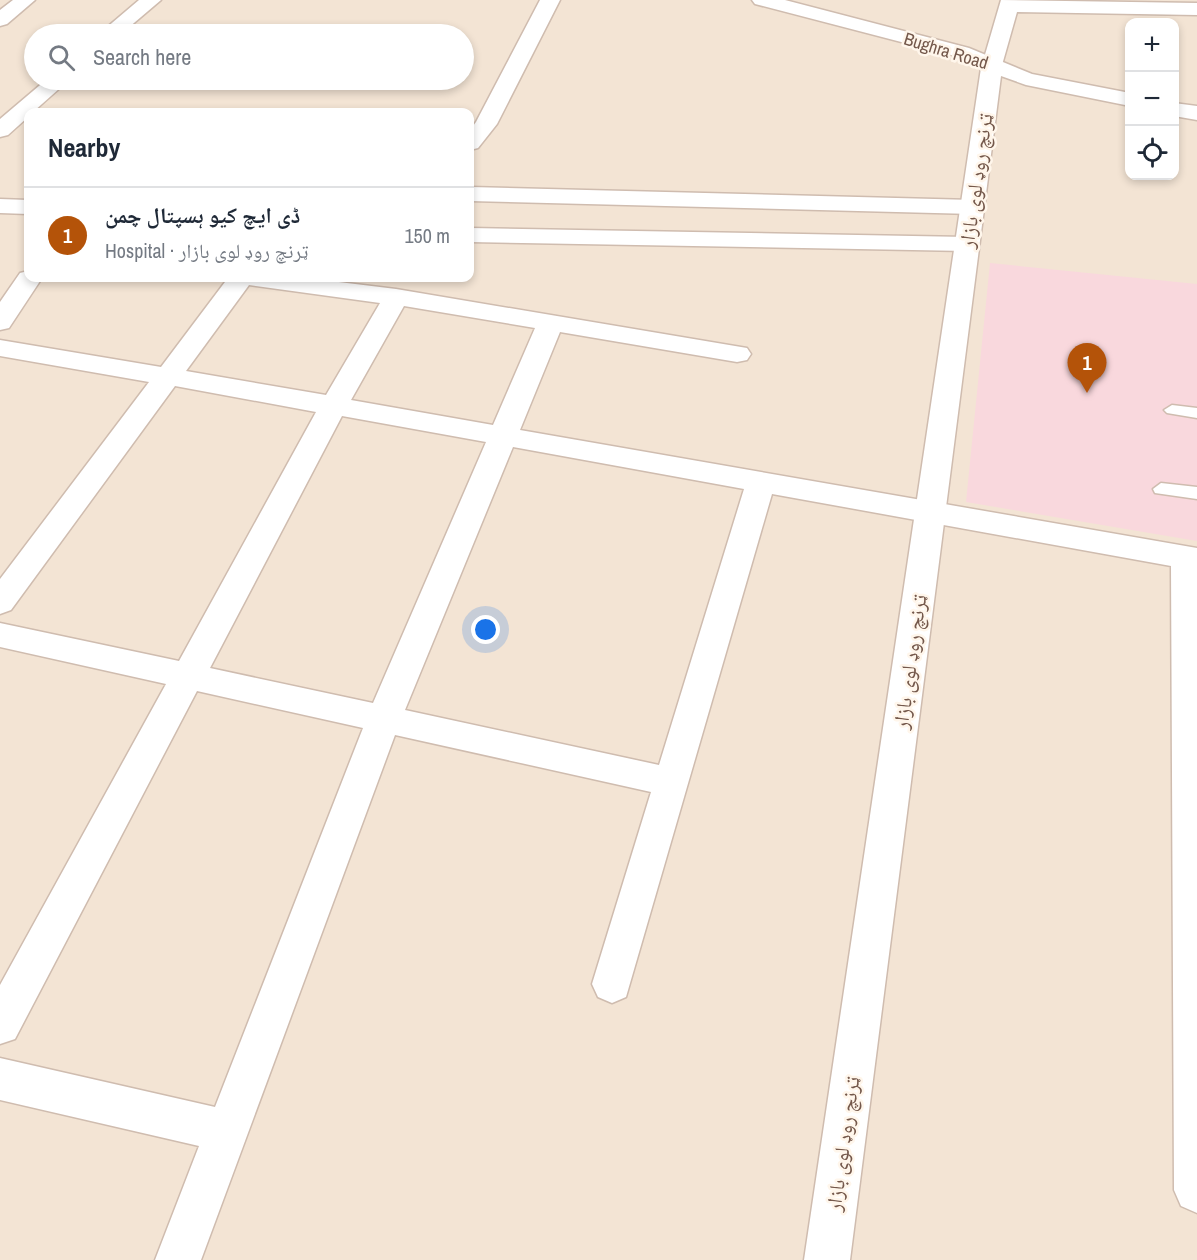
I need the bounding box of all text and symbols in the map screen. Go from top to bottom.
map controls [1125,18,1179,180]
button: + [1125,18,1179,72]
search box [24,24,474,90]
street label: Bughra Road [901,26,991,75]
icon: search [45,41,78,74]
text: Search here [93,42,191,72]
button: − [1125,72,1179,126]
street label: ټرنچ روډ لوی بازار [952,112,999,251]
button: locate [1125,126,1179,180]
text: Nearby [48,130,120,165]
text: ڈی ایچ کیو ہسپتال چمن [105,200,300,230]
text: 1 [63,222,72,249]
text: 150 m [404,222,450,249]
text: Hospital · ټرنچ روډ لوی بازار [105,237,308,264]
pin: 1 [1068,344,1106,393]
street label: ټرنچ روډ لوی بازار [886,593,933,732]
your location [471,615,500,644]
street label: ټرنچ روډ لوی بازار [819,1075,866,1214]

